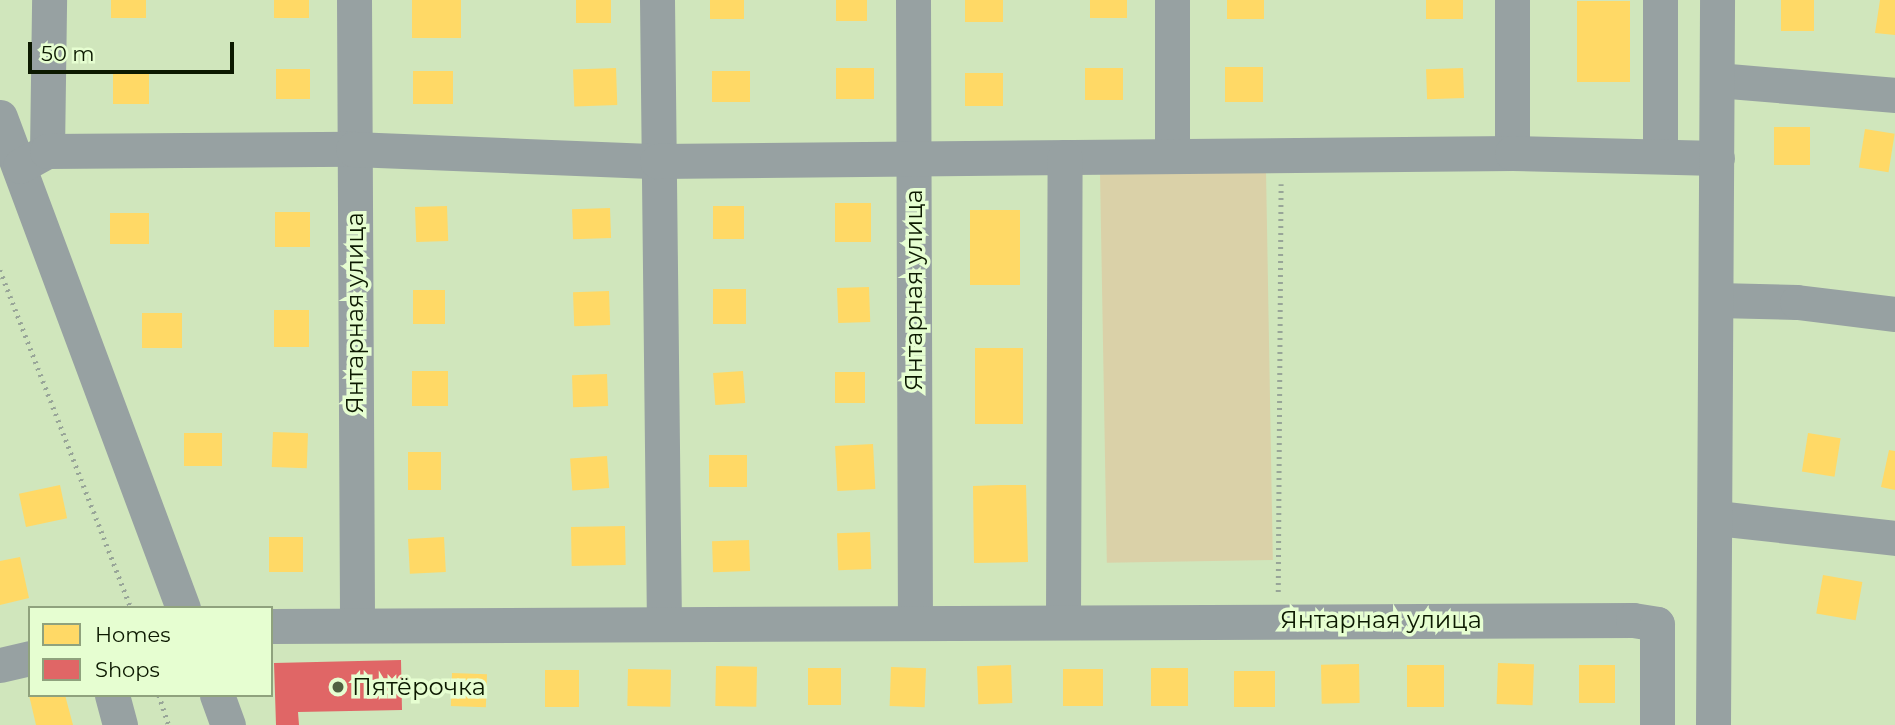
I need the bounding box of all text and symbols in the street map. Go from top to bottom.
scale bar [32,28,238,72]
text: 50 m [41,41,95,66]
street label: Янтарная улица [900,189,928,391]
street label: Янтарная улица [341,212,369,414]
legend [28,606,273,697]
street label: Янтарная улица [1280,606,1482,634]
text: Homes [95,622,170,647]
text: Shops [95,657,160,682]
place label: Пятёрочка [352,673,486,701]
marker: Пятёрочка [330,679,346,695]

